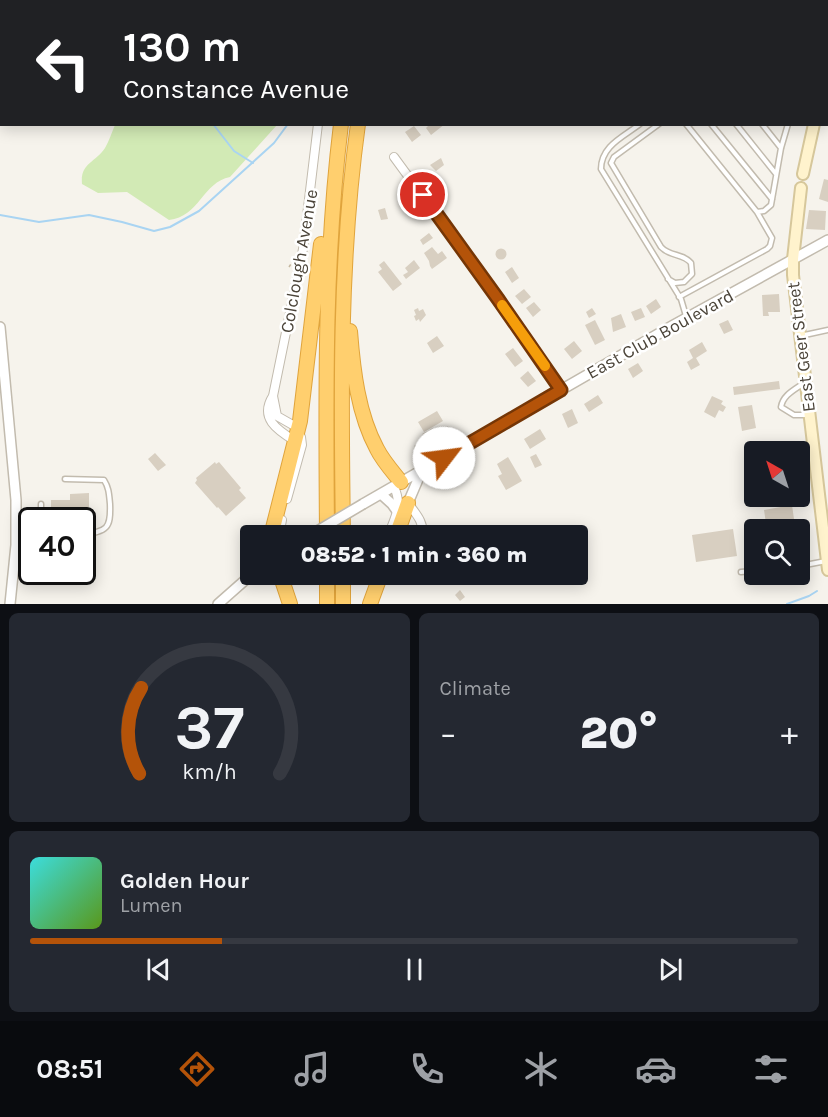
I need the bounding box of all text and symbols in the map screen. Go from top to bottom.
text: 130 m [123,22,241,72]
icon: left [24,24,102,102]
text: Constance Avenue [123,73,349,105]
pin [397,169,448,220]
icon: arrive [406,178,439,211]
street label: Colclough Avenue [276,187,322,335]
street label: East Geer Street [782,281,820,413]
street label: East Club Boulevard [583,284,737,384]
position arrow [412,426,476,490]
north arrow [744,441,810,507]
map controls [744,441,810,585]
speed limit sign: 40 [18,507,96,585]
button: search [744,519,810,585]
text: 08:52 · 1 min · 360 m [301,542,527,568]
text: Climate [440,677,511,700]
text: 37 [174,691,244,764]
text: 20° [580,707,658,759]
text: − [440,714,457,752]
text: + [781,714,798,752]
text: km/h [182,760,236,785]
text: Golden Hour [120,868,249,894]
text: Lumen [120,894,183,917]
icon: previous [142,953,175,986]
icon: pause [398,953,431,986]
icon: next [654,953,687,986]
icon: directions [176,1048,218,1090]
icon: music [291,1048,333,1090]
icon: phone [406,1048,448,1090]
icon: climate [520,1048,562,1090]
icon: car [635,1048,677,1090]
icon: filters [750,1048,792,1090]
text: 08:51 [36,1053,104,1085]

